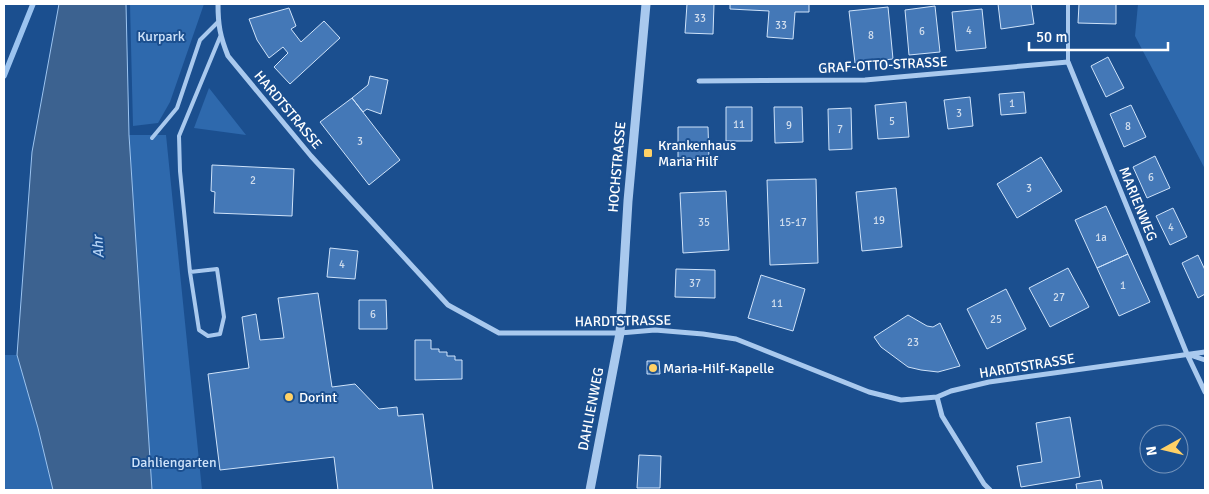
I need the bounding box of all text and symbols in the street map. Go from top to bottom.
house number: 33 [694,12,706,25]
house number: 33 [775,19,787,32]
scale bar [1029,20,1168,52]
house number: 4 [966,24,972,37]
house number: 6 [919,25,925,38]
park label: Kurpark [137,28,185,45]
text: 50 m [1036,28,1067,46]
house number: 8 [868,29,874,42]
street label: GRAF-OTTO-STRASSE [818,53,948,77]
street label: HARDTSTRASSE [250,67,326,153]
house number: 1 [1009,97,1015,110]
house number: 3 [956,107,962,120]
house number: 5 [889,115,895,128]
house number: 11 [733,118,745,131]
house number: 9 [786,119,792,132]
house number: 8 [1125,120,1131,133]
street label: HOCHSTRASSE [605,121,629,213]
house number: 7 [837,123,843,136]
house number: 3 [357,135,363,148]
place label: Krankenhaus Maria Hilf [658,137,736,170]
marker: Krankenhaus Maria Hilf [642,147,654,159]
street label: MARIENWEG [1115,164,1161,244]
house number: 6 [1148,171,1154,184]
house number: 2 [250,174,256,187]
house number: 3 [1026,182,1032,195]
house number: 19 [873,214,885,227]
house number: 35 [698,216,710,229]
house number: 15-17 [779,216,807,229]
house number: 4 [1168,221,1174,234]
house number: 1a [1095,231,1107,244]
water label: Ahr [88,233,108,259]
house number: 4 [339,258,345,271]
house number: 37 [689,277,701,290]
house number: 1 [1120,279,1126,292]
house number: 27 [1053,291,1065,304]
house number: 11 [771,297,783,310]
house number: 6 [370,308,376,321]
street label: HARDTSTRASSE [574,312,672,330]
house number: 25 [990,313,1002,326]
house number: 23 [907,336,919,349]
street label: HARDTSTRASSE [978,350,1076,382]
place label: Maria-Hilf-Kapelle [663,360,774,377]
marker: Maria-Hilf-Kapelle [647,362,659,374]
street label: DAHLIENWEG [575,366,607,452]
place label: Dorint [299,389,337,406]
marker: Dorint [283,391,295,403]
north arrow [1139,424,1189,474]
text: N [1143,445,1161,457]
park label: Dahliengarten [131,454,217,471]

